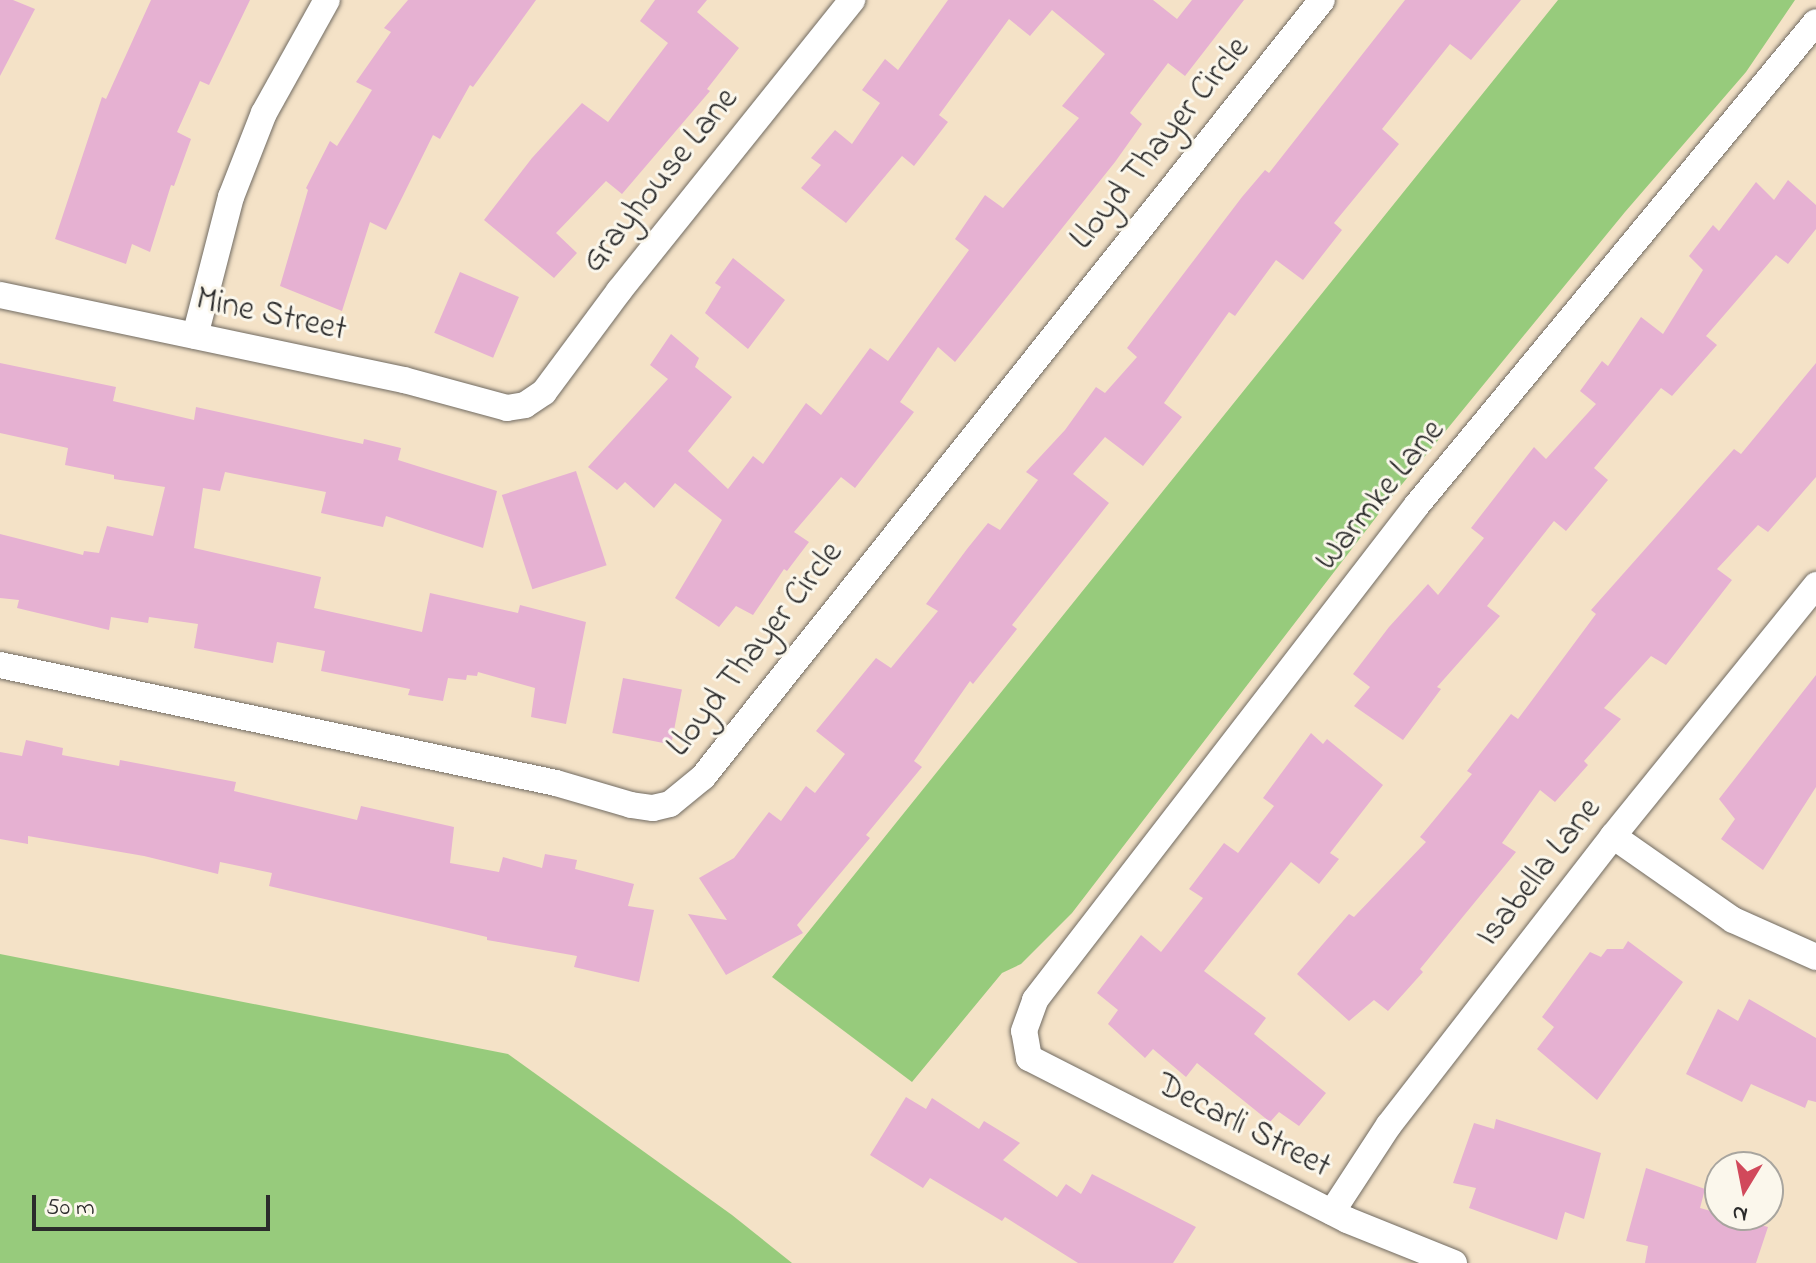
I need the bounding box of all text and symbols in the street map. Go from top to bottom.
street label: Lloyd Thayer Circle [1063,29,1259,259]
street label: Grayhouse Lane [574,80,748,282]
street label: Mine Street [192,280,350,352]
street label: Warmke Lane [1308,412,1454,580]
street label: Lloyd Thayer Circle [659,534,853,766]
street label: Isabella Lane [1469,790,1611,956]
street label: Decarli Street [1149,1066,1337,1188]
north arrow [1704,1151,1784,1231]
scale bar [36,1179,274,1229]
text: 50 m [46,1191,95,1226]
text: N [1730,1196,1750,1230]

